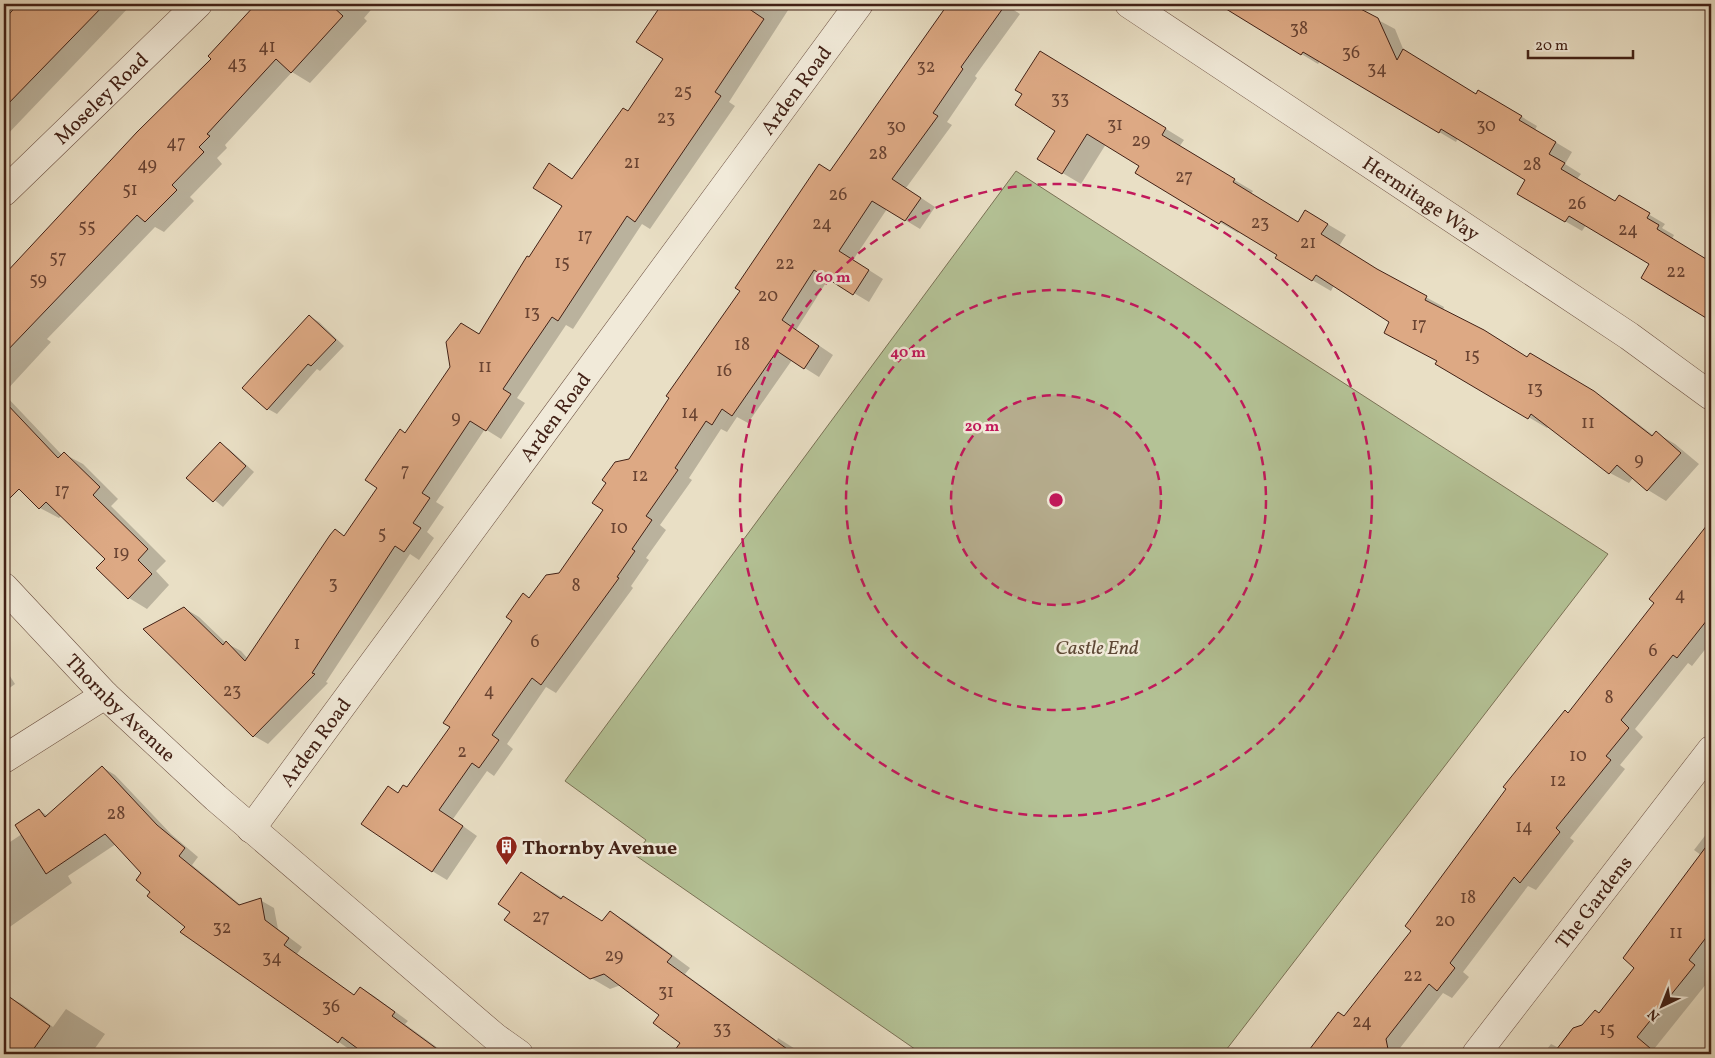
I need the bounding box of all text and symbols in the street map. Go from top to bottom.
house number: 38 [1290,17,1308,42]
scale bar [1528,28,1632,60]
house number: 41 [258,35,276,60]
text: 20 m [1535,36,1568,57]
street label: Arden Road [755,41,839,142]
house number: 36 [1342,41,1360,66]
street label: Moseley Road [49,47,156,152]
house number: 43 [227,52,247,77]
house number: 32 [917,55,935,80]
house number: 34 [1367,57,1387,82]
house number: 25 [674,80,692,105]
house number: 33 [1051,87,1069,112]
house number: 23 [657,106,675,131]
house number: 31 [1107,113,1123,138]
house number: 30 [1476,114,1496,139]
house number: 30 [886,115,906,140]
house number: 29 [1132,129,1150,154]
house number: 47 [166,131,186,156]
house number: 28 [869,142,887,167]
house number: 21 [624,151,640,176]
street label: Hermitage Way [1356,151,1485,249]
house number: 49 [137,153,157,178]
house number: 28 [1523,153,1541,178]
house number: 27 [1175,165,1193,190]
house number: 51 [122,178,138,203]
house number: 26 [829,183,847,208]
house number: 26 [1568,192,1586,217]
house number: 23 [1251,211,1269,236]
house number: 24 [812,212,832,237]
house number: 55 [78,215,96,240]
house number: 24 [1618,218,1638,243]
house number: 17 [577,224,593,249]
house number: 21 [1300,231,1316,256]
house number: 57 [49,246,67,271]
house number: 15 [554,251,570,276]
house number: 22 [775,252,795,277]
house number: 22 [1666,260,1686,285]
house number: 59 [29,268,47,293]
text: 60 m [816,268,851,289]
house number: 20 [758,284,778,309]
house number: 13 [524,301,540,326]
house number: 17 [1411,313,1427,338]
house number: 18 [734,333,750,358]
text: 40 m [890,343,926,364]
house number: 15 [1464,344,1480,369]
house number: 11 [478,355,492,380]
house number: 16 [716,359,732,384]
street label: Arden Road [514,368,599,468]
house number: 13 [1527,377,1543,402]
house number: 14 [681,401,699,426]
house number: 9 [451,406,461,431]
house number: 11 [1581,411,1595,436]
text: 20 m [965,417,1000,438]
house number: 9 [1634,448,1644,473]
house number: 7 [401,459,409,484]
house number: 12 [632,464,648,489]
house number: 17 [54,479,70,504]
centre of rings [1047,491,1065,509]
house number: 10 [610,516,628,541]
house number: 5 [378,522,386,547]
house number: 19 [113,541,129,566]
house number: 3 [328,572,338,597]
house number: 8 [571,574,581,599]
house number: 4 [1675,583,1685,608]
house number: 6 [530,630,540,655]
house number: 1 [294,632,300,657]
park label: Castle End [1055,635,1139,663]
house number: 6 [1648,639,1658,664]
street label: Thornby Avenue [58,649,181,770]
house number: 23 [223,679,241,704]
house number: 4 [484,679,494,704]
house number: 8 [1604,686,1614,711]
street label: Arden Road [274,693,359,794]
house number: 2 [457,740,467,765]
house number: 10 [1569,744,1587,769]
house number: 12 [1550,769,1566,794]
house number: 28 [107,802,125,827]
house number: 14 [1515,815,1533,840]
building icon: Thornby Avenue [494,835,518,866]
place label: Thornby Avenue [522,835,677,863]
street label: The Gardens [1550,851,1640,956]
house number: 18 [1460,886,1476,911]
house number: 27 [532,905,550,930]
house number: 20 [1435,909,1455,934]
house number: 32 [213,916,231,941]
house number: 11 [1669,921,1683,946]
house number: 29 [605,944,623,969]
house number: 34 [262,946,282,971]
house number: 22 [1403,964,1423,989]
house number: 31 [658,980,674,1005]
north arrow [1638,980,1688,1030]
house number: 36 [322,995,340,1020]
text: N [1644,1004,1664,1025]
house number: 24 [1352,1010,1372,1035]
house number: 33 [713,1017,731,1042]
house number: 15 [1599,1018,1615,1043]

